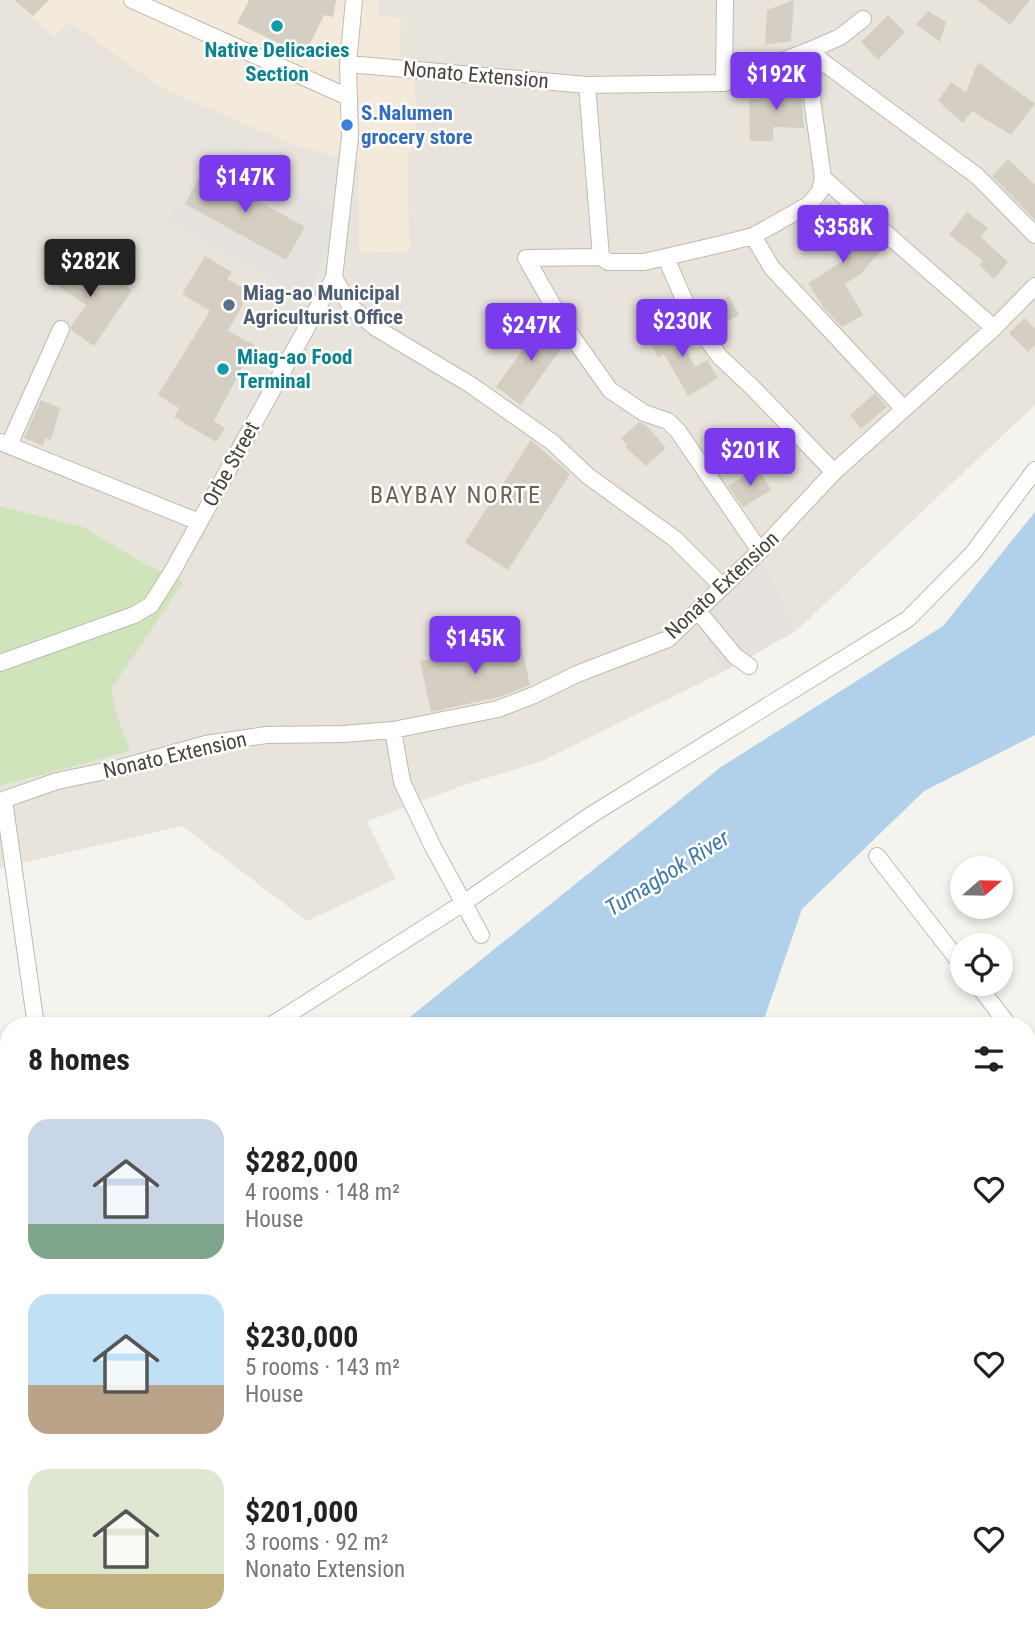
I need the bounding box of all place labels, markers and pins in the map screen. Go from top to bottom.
marker: Native Delicacies Section [269,18,285,34]
place label: Native Delicacies Section [204,38,350,86]
pin: $192K [727,52,825,112]
place label: S.Nalumen grocery store [361,101,473,149]
marker: S.Nalumen grocery store [339,117,355,133]
pin: $147K [196,156,294,215]
pin: $358K [794,205,892,265]
pin: $282K [41,240,139,299]
place label: Miag-ao Municipal Agriculturist Office [243,281,403,329]
marker: Miag-ao Municipal Agriculturist Office [221,297,237,313]
pin: $230K [633,300,731,359]
pin: $247K [482,304,580,363]
place label: Miag-ao Food Terminal [237,345,353,393]
marker: Miag-ao Food Terminal [215,361,231,377]
pin: $201K [701,428,799,488]
pin: $145K [426,616,524,676]

